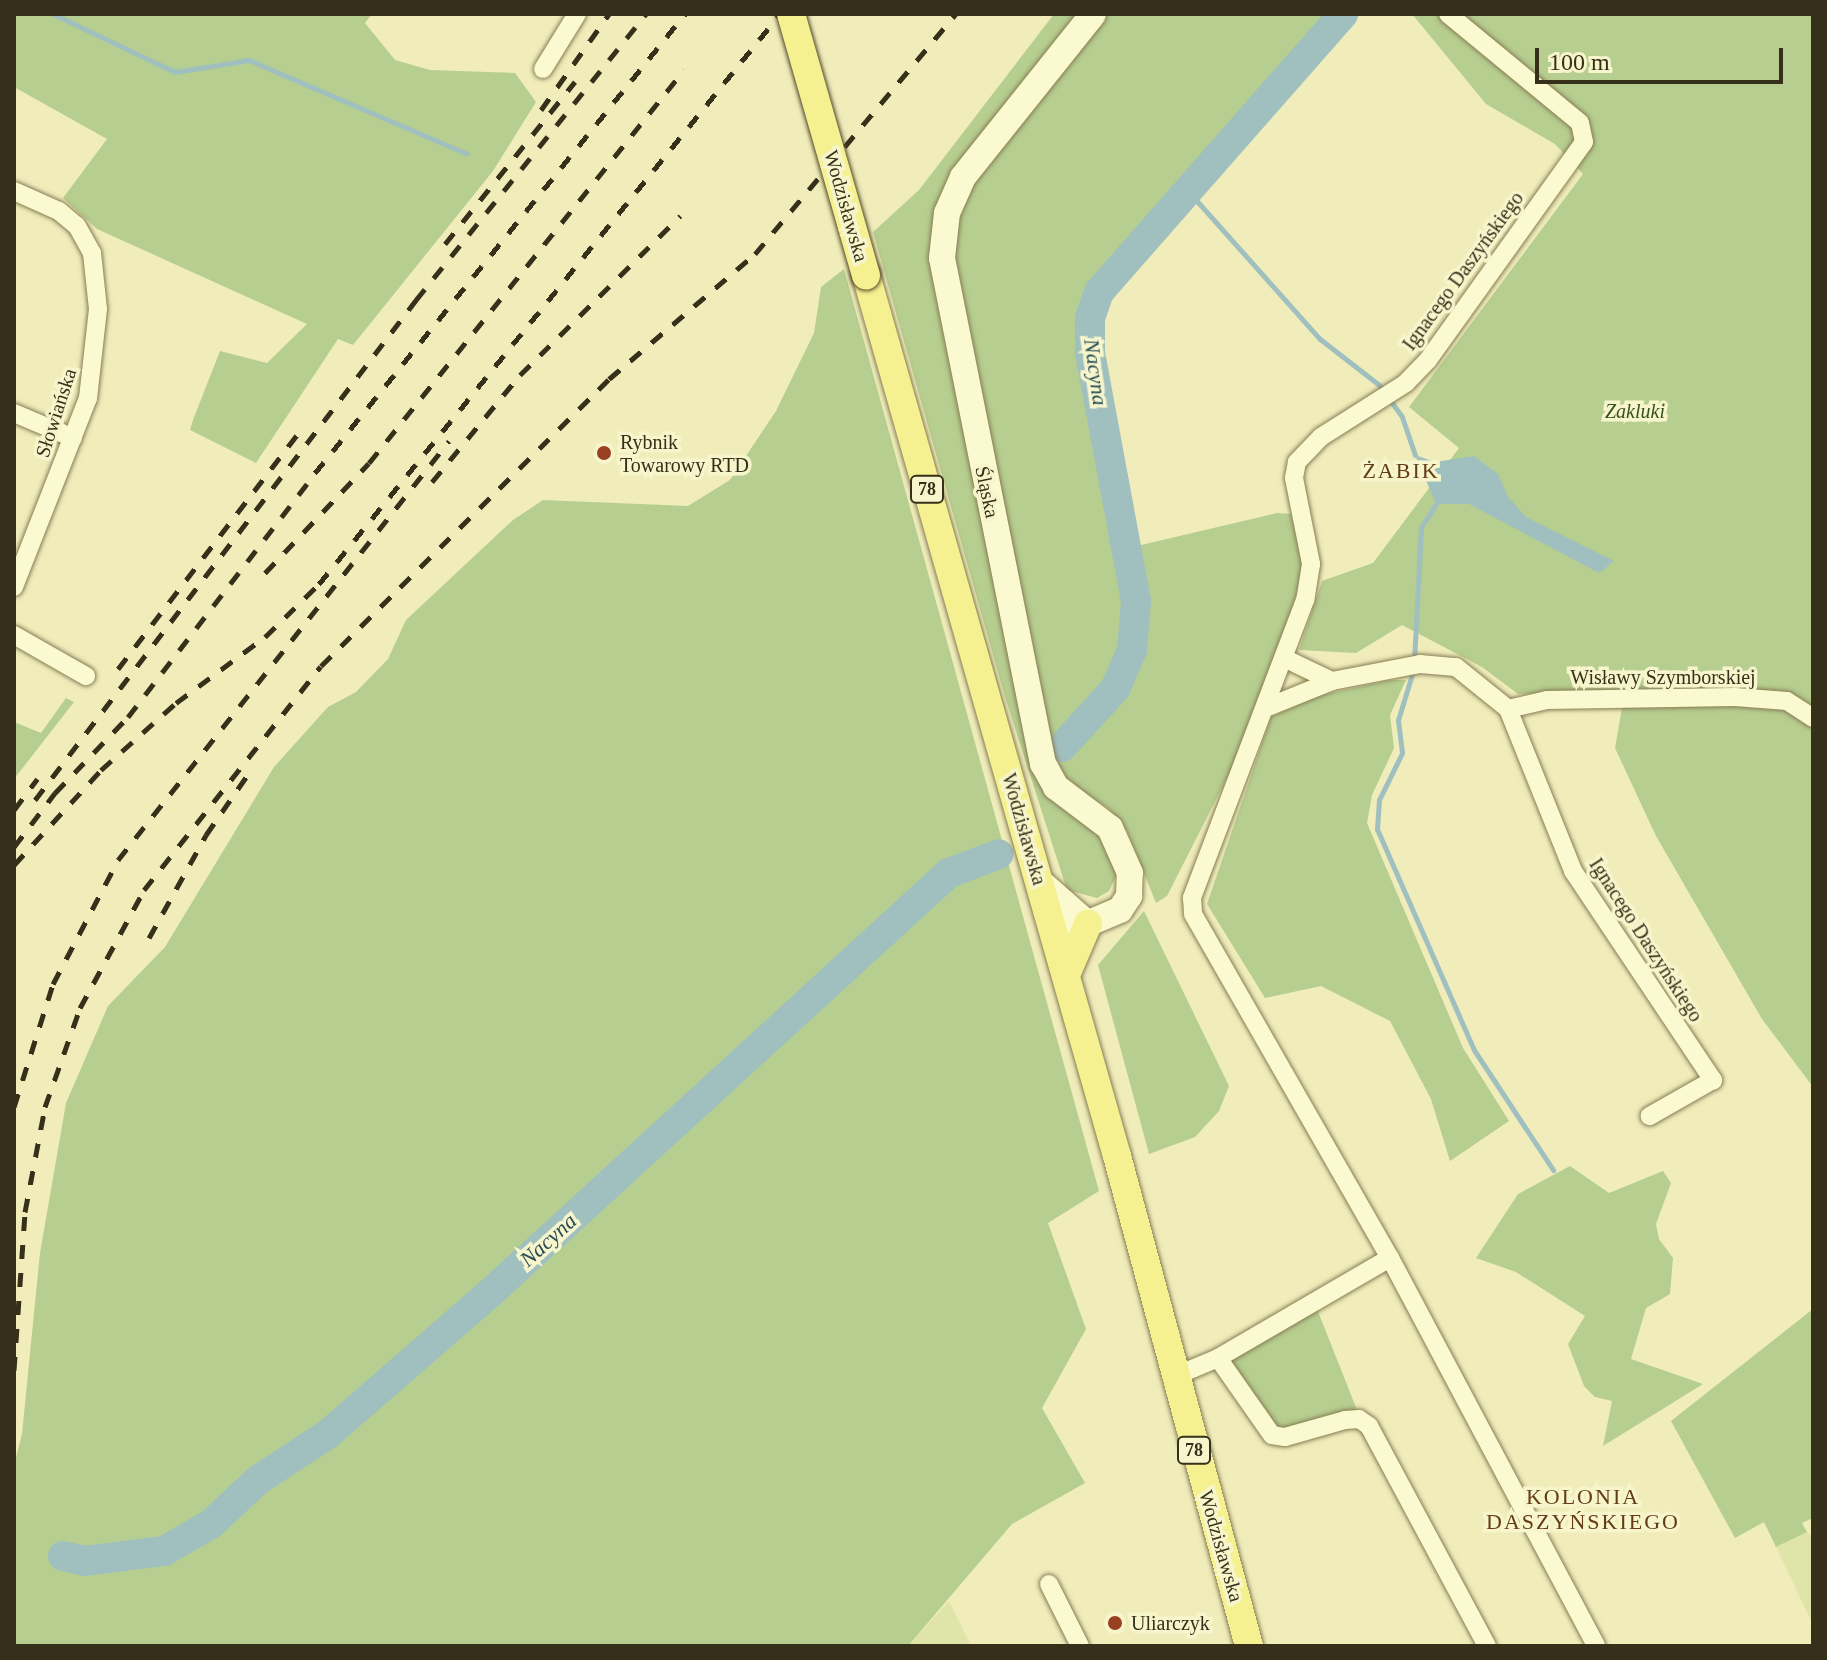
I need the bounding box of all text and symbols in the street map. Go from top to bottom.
scale bar [1539,32,1787,82]
text: 100 m [1549,49,1610,75]
street label: Wodzisławska [819,147,873,265]
street label: Ignacego Daszyńskiego [1397,187,1529,355]
water label: Nacyna [1078,337,1114,407]
street label: Słowiańska [30,365,82,461]
park label: Zakluki [1605,399,1665,423]
place label: Rybnik Towarowy RTD [620,430,749,477]
marker: Rybnik Towarowy RTD [595,444,613,462]
district label: ŻABIK [1362,458,1440,484]
street label: Śląska [970,464,1004,520]
road number: 78 [909,475,945,503]
street label: Wisławy Szymborskiej [1570,665,1756,689]
street label: Wodzisławska [997,770,1051,888]
street label: Ignacego Daszyńskiego [1584,854,1708,1026]
water label: Nacyna [514,1208,582,1272]
road number: 78 [1176,1436,1212,1464]
district label: KOLONIA DASZYŃSKIEGO [1486,1483,1680,1534]
street label: Wodzisławska [1194,1487,1248,1605]
place label: Uliarczyk [1131,1611,1210,1635]
marker: Uliarczyk [1106,1614,1124,1632]

